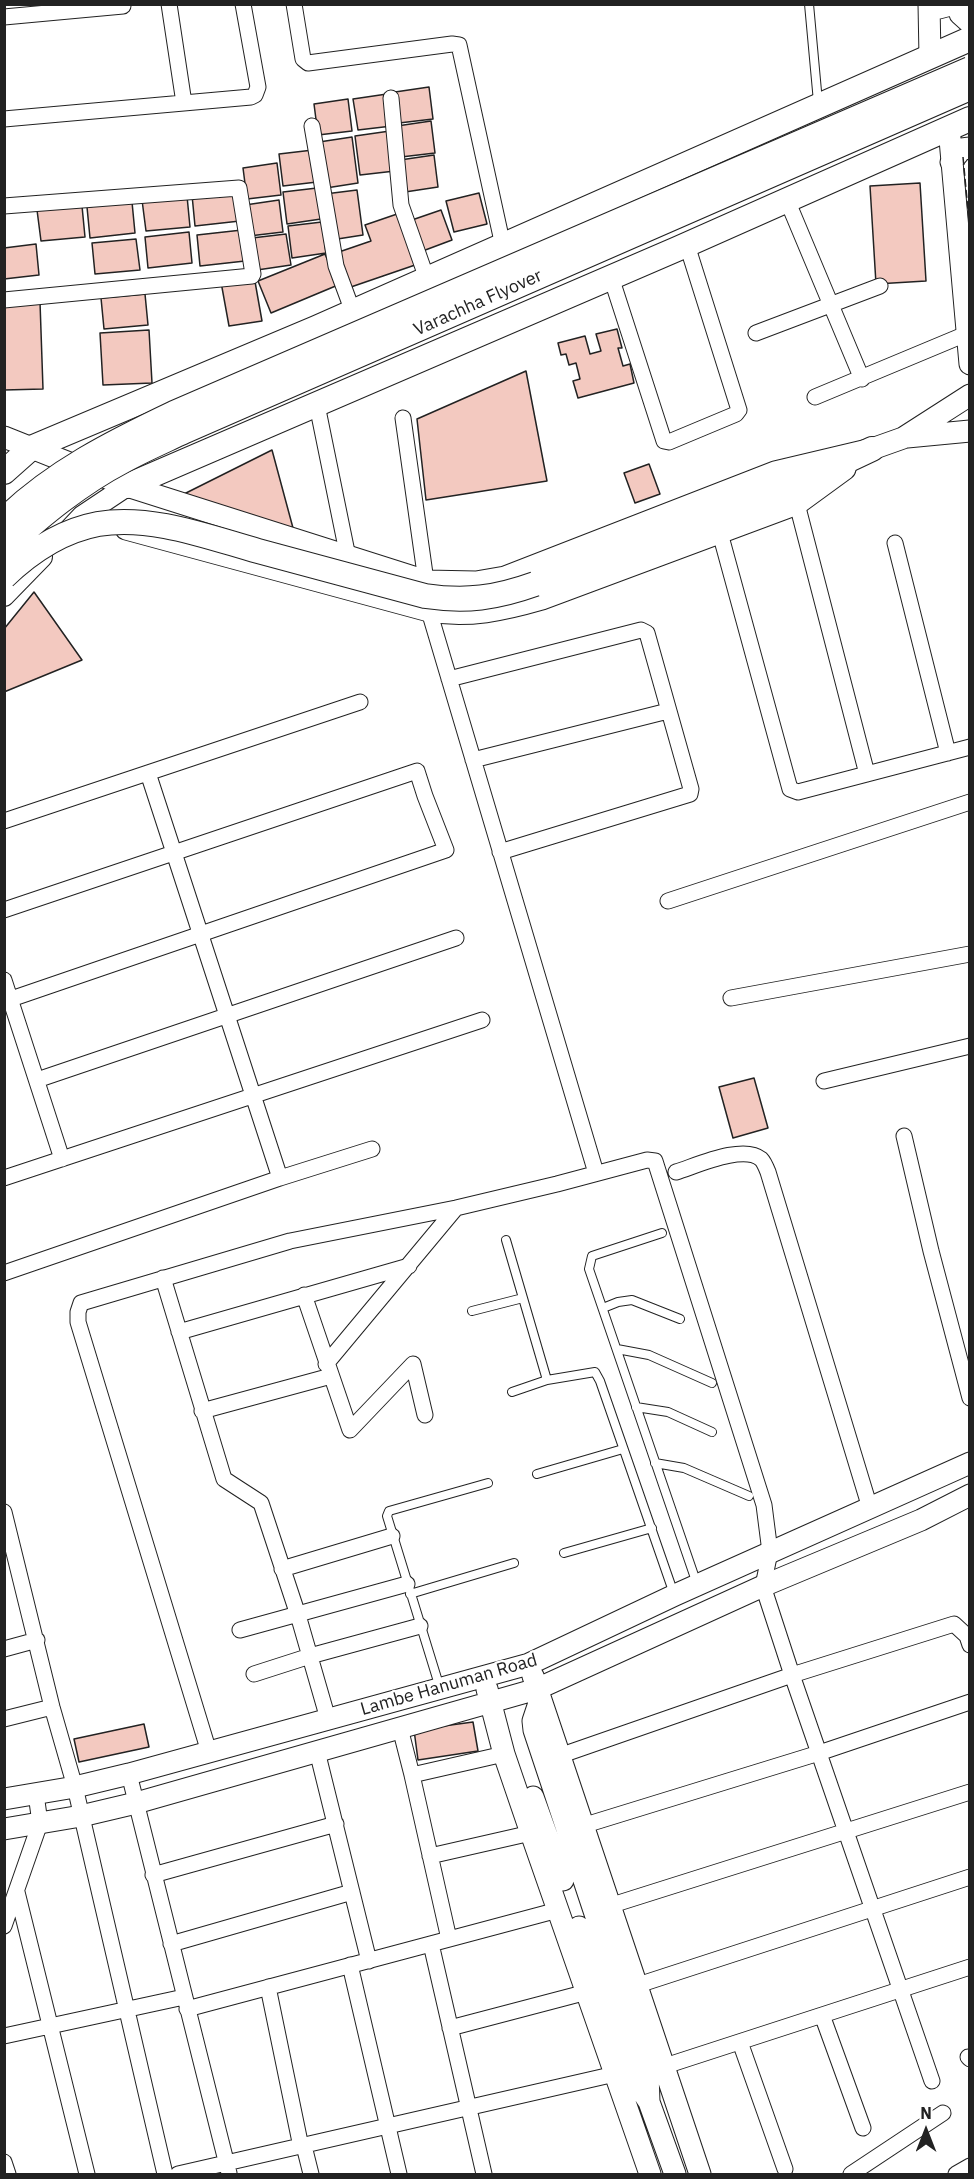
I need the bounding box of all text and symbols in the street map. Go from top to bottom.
street label: Varachha Flyover [410,265,546,341]
street label: Lambe Hanuman Road [358,1649,540,1721]
north arrow [896,2101,956,2161]
text: N [920,2103,932,2123]

